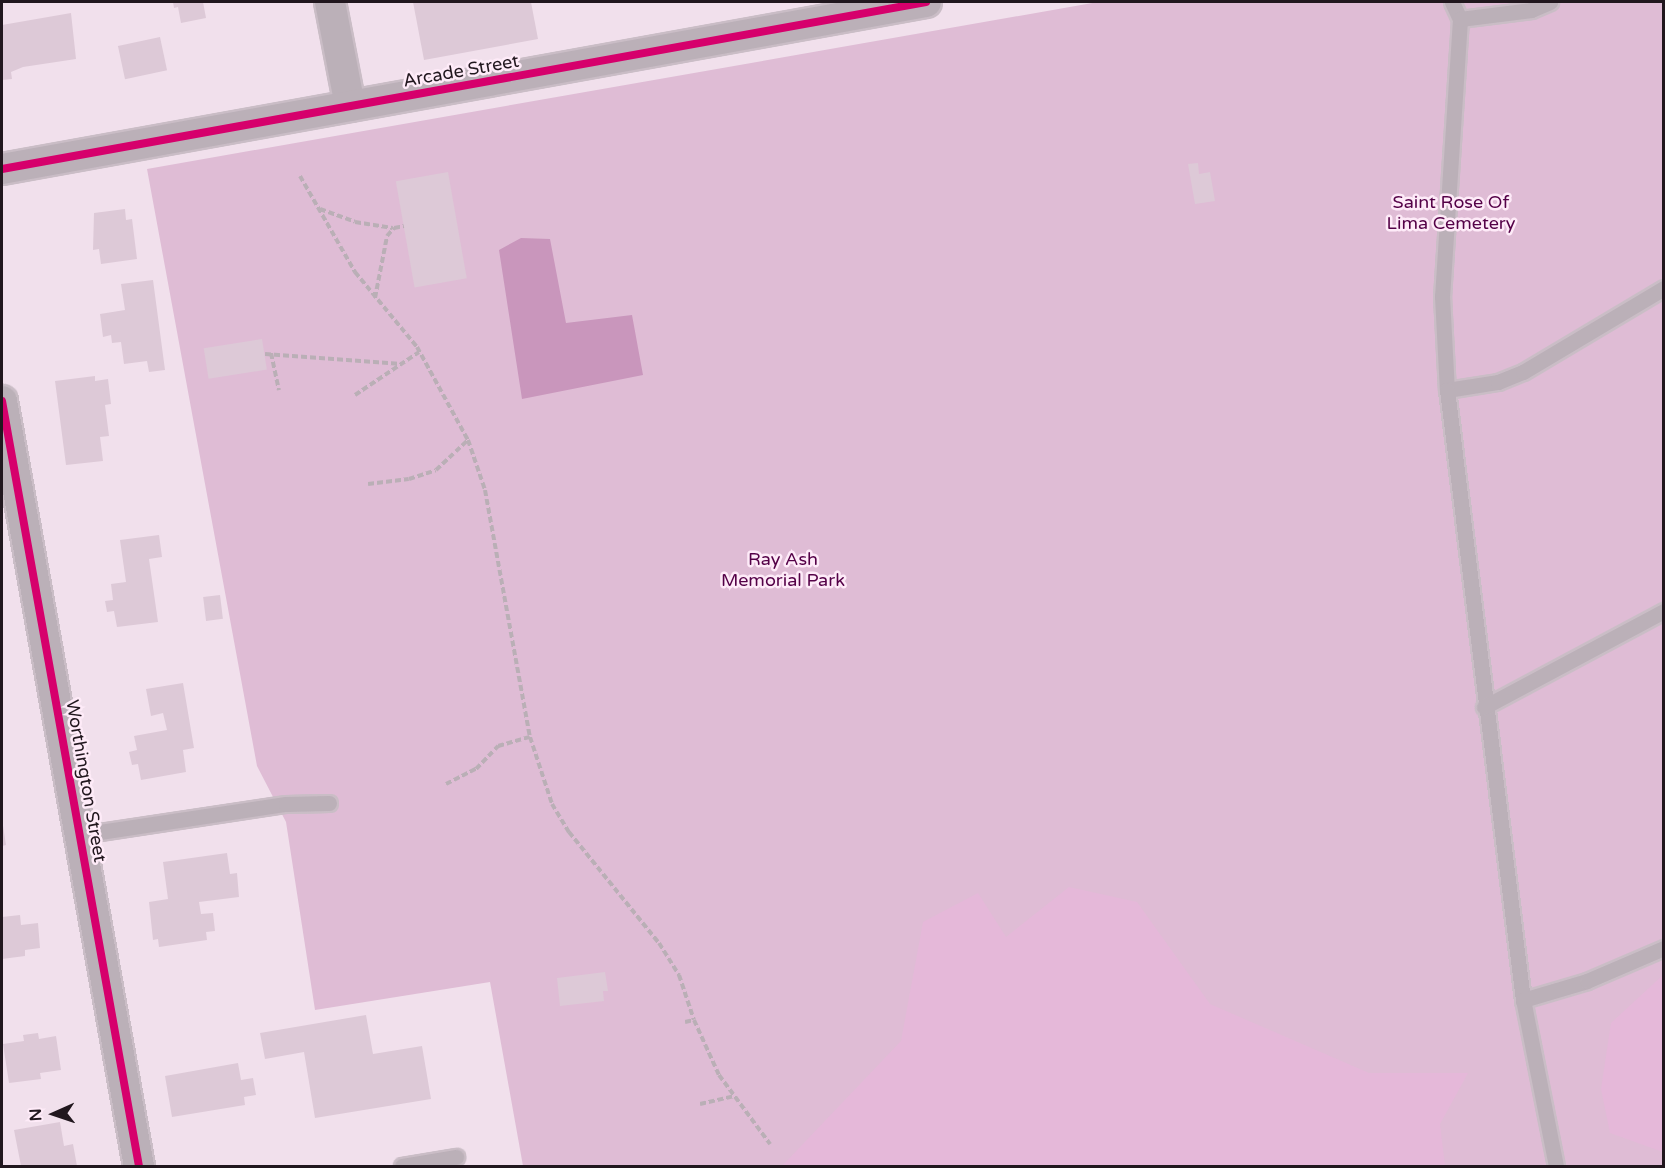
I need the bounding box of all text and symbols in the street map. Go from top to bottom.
street label: Arcade Street [401,50,521,92]
park label: Saint Rose Of Lima Cemetery [1387,192,1515,234]
park label: Ray Ash Memorial Park [721,549,845,592]
street label: Worthington Street [61,698,111,864]
north arrow [24,1084,84,1144]
text: N [26,1108,46,1122]

